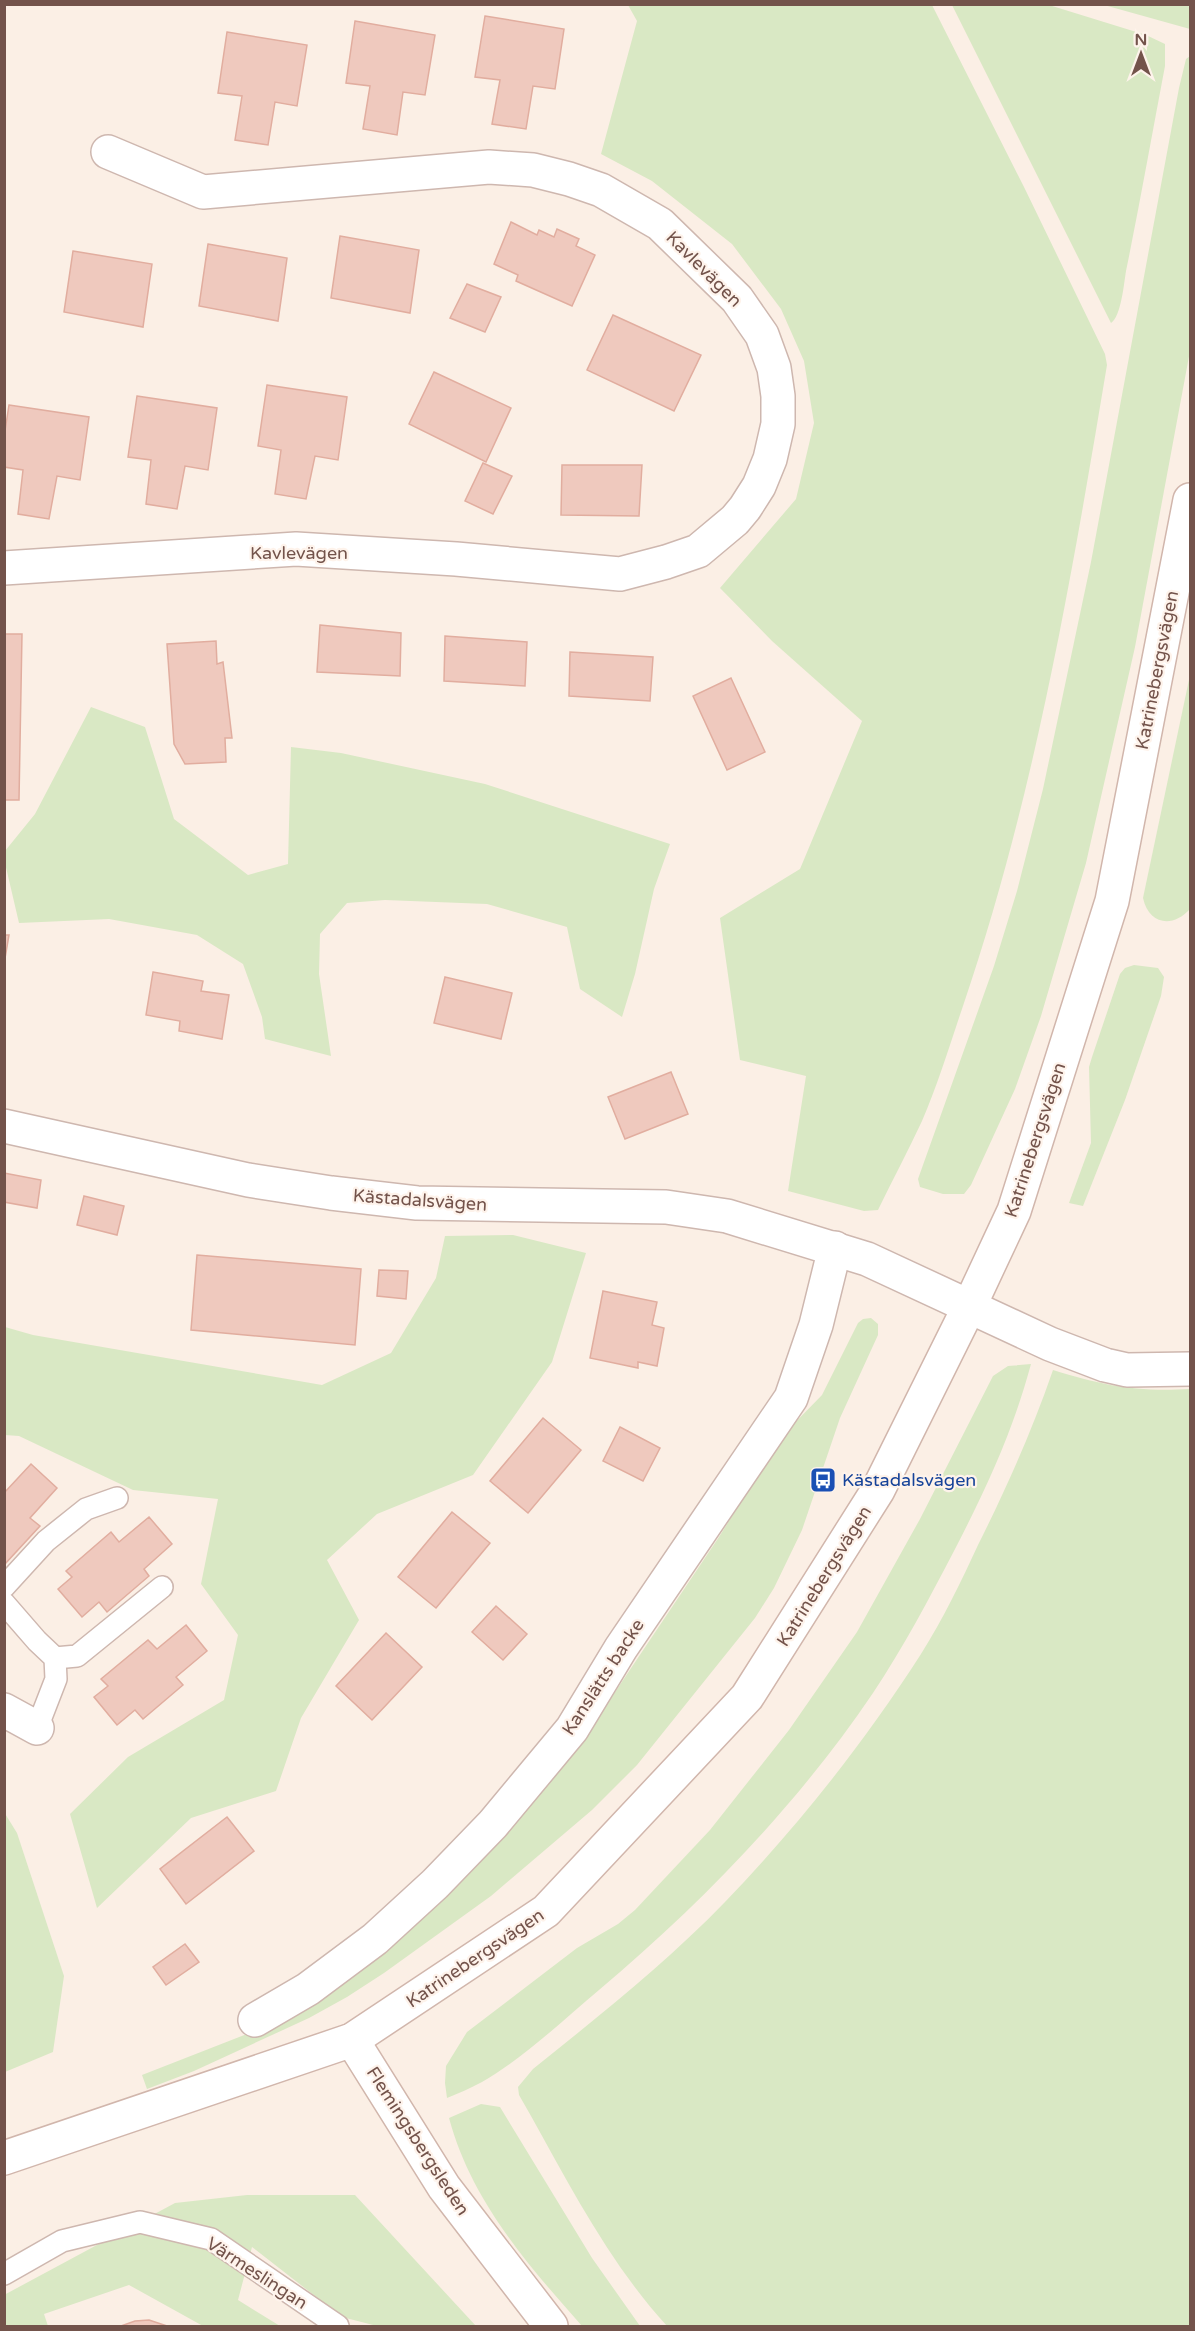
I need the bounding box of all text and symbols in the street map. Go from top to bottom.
north arrow [1111,24,1171,84]
text: N [1135,30,1147,50]
street label: Kavlevägen [662,227,746,311]
street label: Kavlevägen [250,542,348,564]
street label: Katrinebergsvägen [1131,589,1183,751]
street label: Katrinebergsvägen [1000,1060,1070,1220]
street label: Kästadalsvägen [352,1184,488,1216]
bus stop icon: Kästadalsvägen [808,1465,838,1495]
place label: Kästadalsvägen [842,1469,976,1491]
street label: Katrinebergsvägen [772,1502,876,1650]
street label: Kanslätts backe [557,1615,649,1739]
street label: Katrinebergsvägen [402,1904,548,2012]
street label: Flemingsbergsleden [362,2063,474,2219]
street label: Värmeslingan [202,2232,312,2314]

